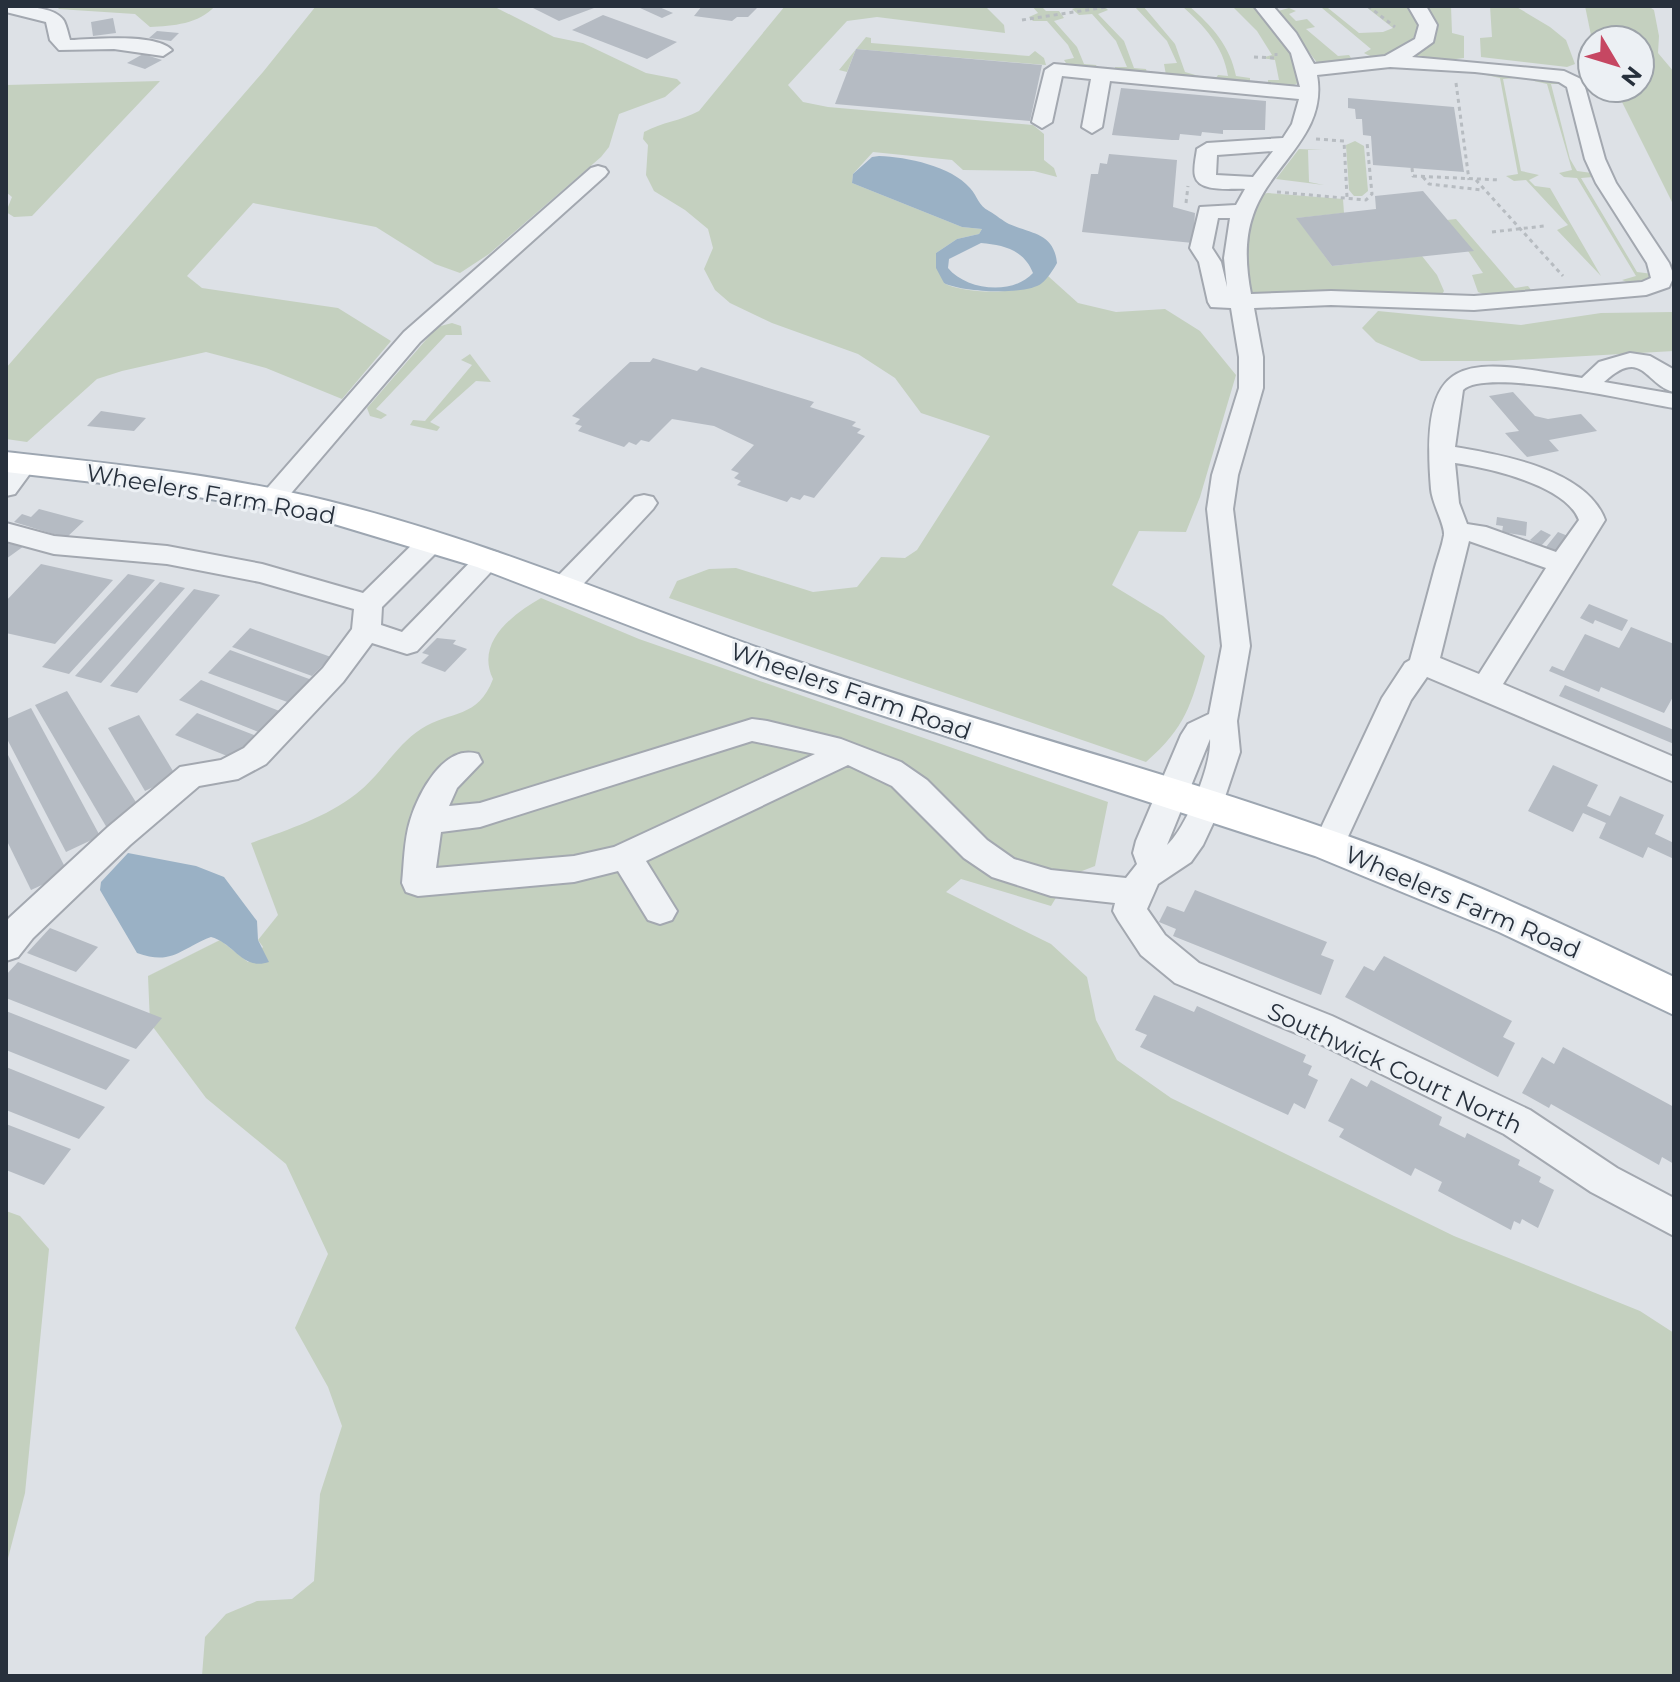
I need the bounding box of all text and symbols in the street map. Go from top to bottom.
north arrow [1576,24,1656,104]
text: N [1615,61,1647,91]
street label: Wheelers Farm Road [84,458,338,530]
street label: Wheelers Farm Road [727,636,975,746]
street label: Wheelers Farm Road [1341,839,1585,965]
street label: Southwick Court North [1263,996,1527,1140]

